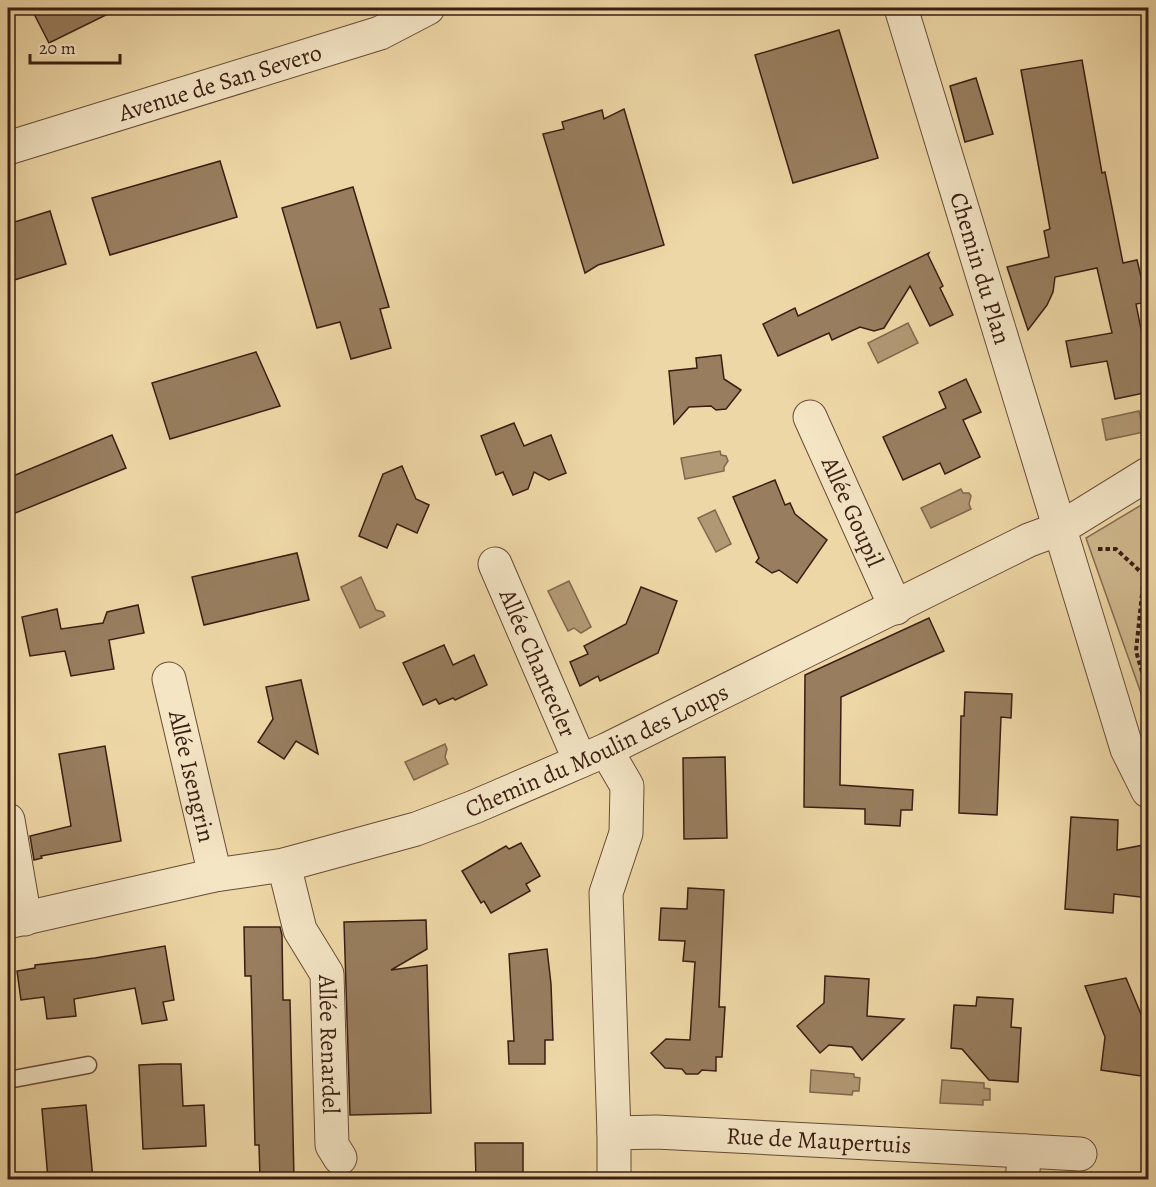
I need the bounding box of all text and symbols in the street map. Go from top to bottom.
scale bar [30,27,120,65]
text: 20 m [39,36,76,60]
street label: Avenue de San Severo [114,36,326,129]
street label: Chemin du Plan [942,188,1019,348]
street label: Allée Goupil [814,451,891,572]
street label: Allée Chantecler [491,583,584,742]
street label: Chemin du Moulin des Loups [461,676,734,825]
street label: Allée Isengrin [161,706,223,845]
street label: Allée Renardel [311,973,347,1115]
street label: Rue de Maupertuis [725,1120,912,1161]

